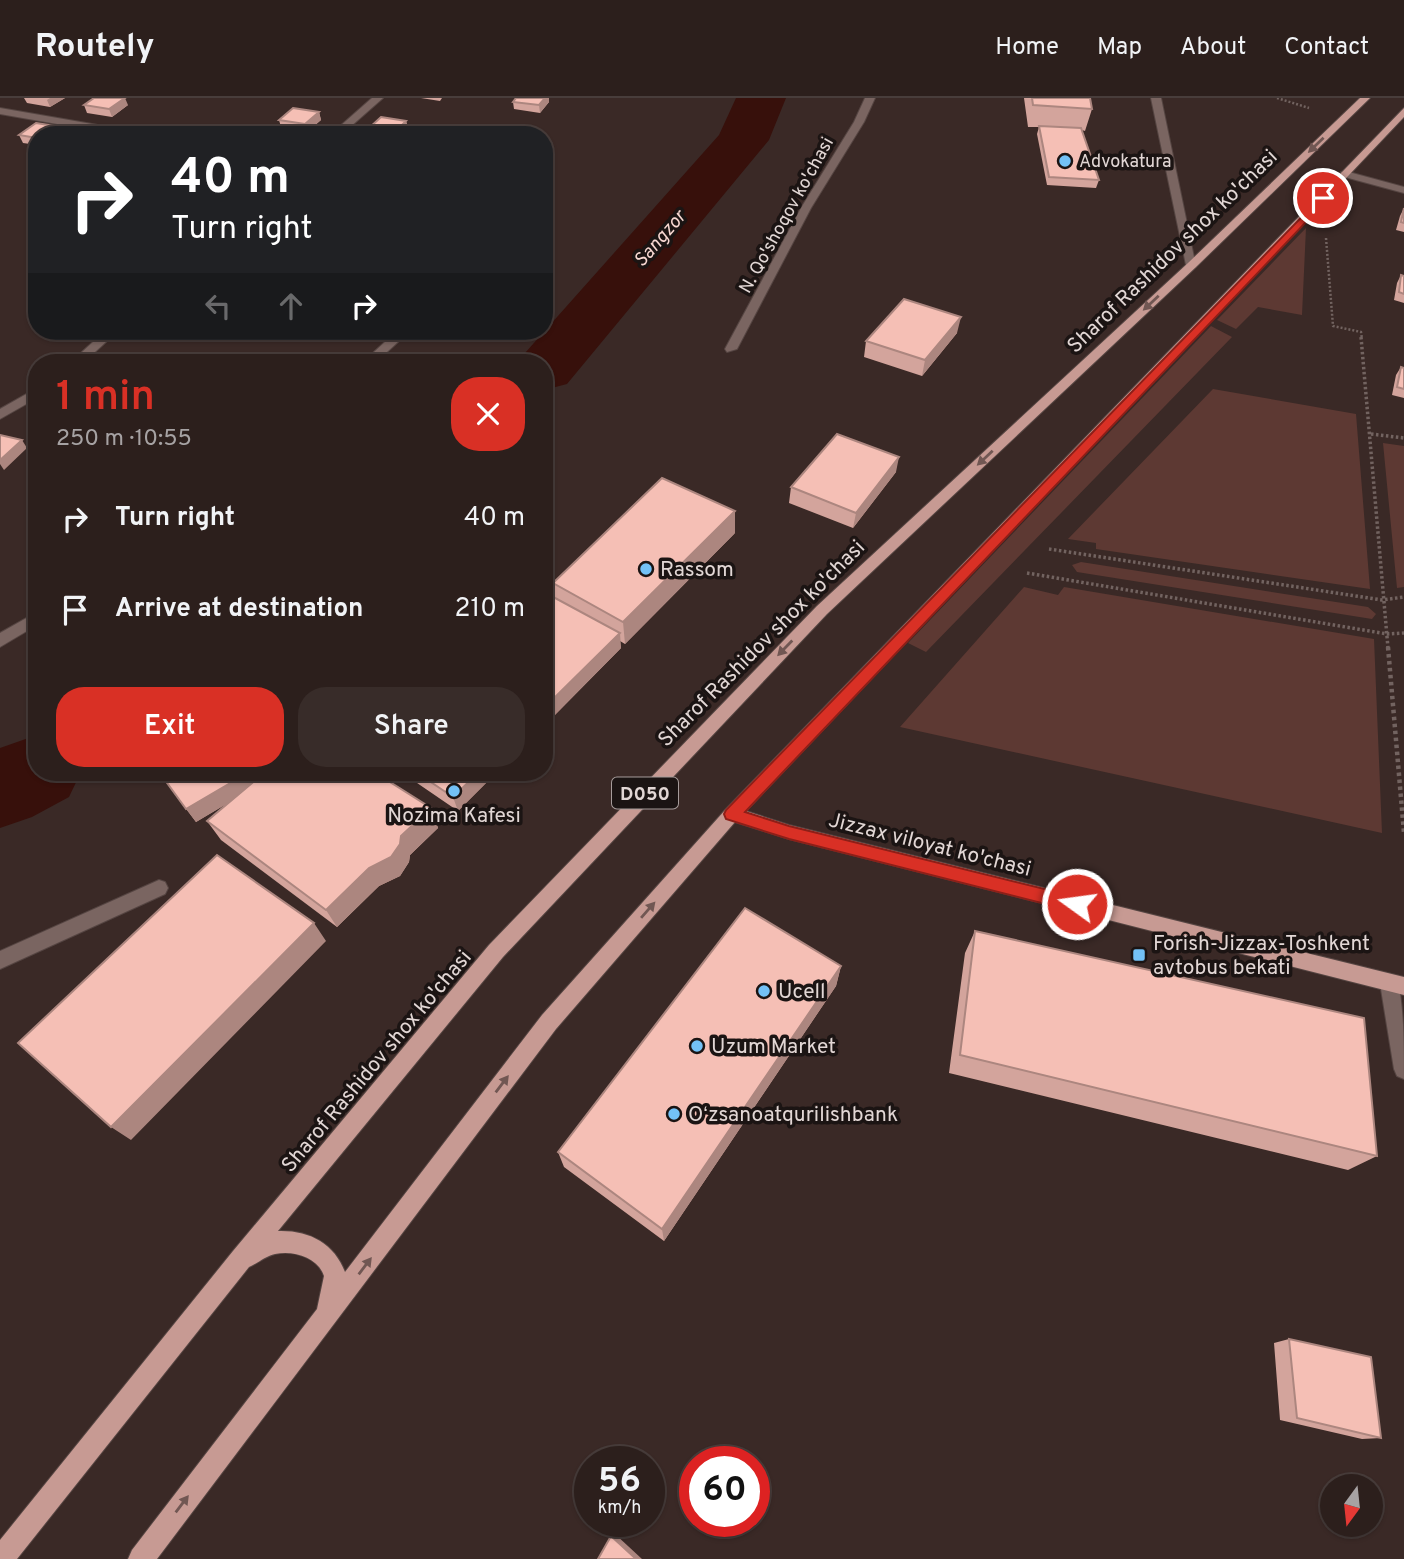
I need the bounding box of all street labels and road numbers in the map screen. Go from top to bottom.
street label: N. Qo'shoqov ko'chasi [735,134,840,298]
street label: Sharof Rashidov shox ko'chasi [1062,144,1284,360]
street label: Sharof Rashidov shox ko'chasi [653,535,871,753]
road number: D050 [612,778,678,808]
street label: Jizzax viloyat ko'chasi [825,807,1034,884]
street label: Sharof Rashidov shox ko'chasi [276,945,478,1179]

